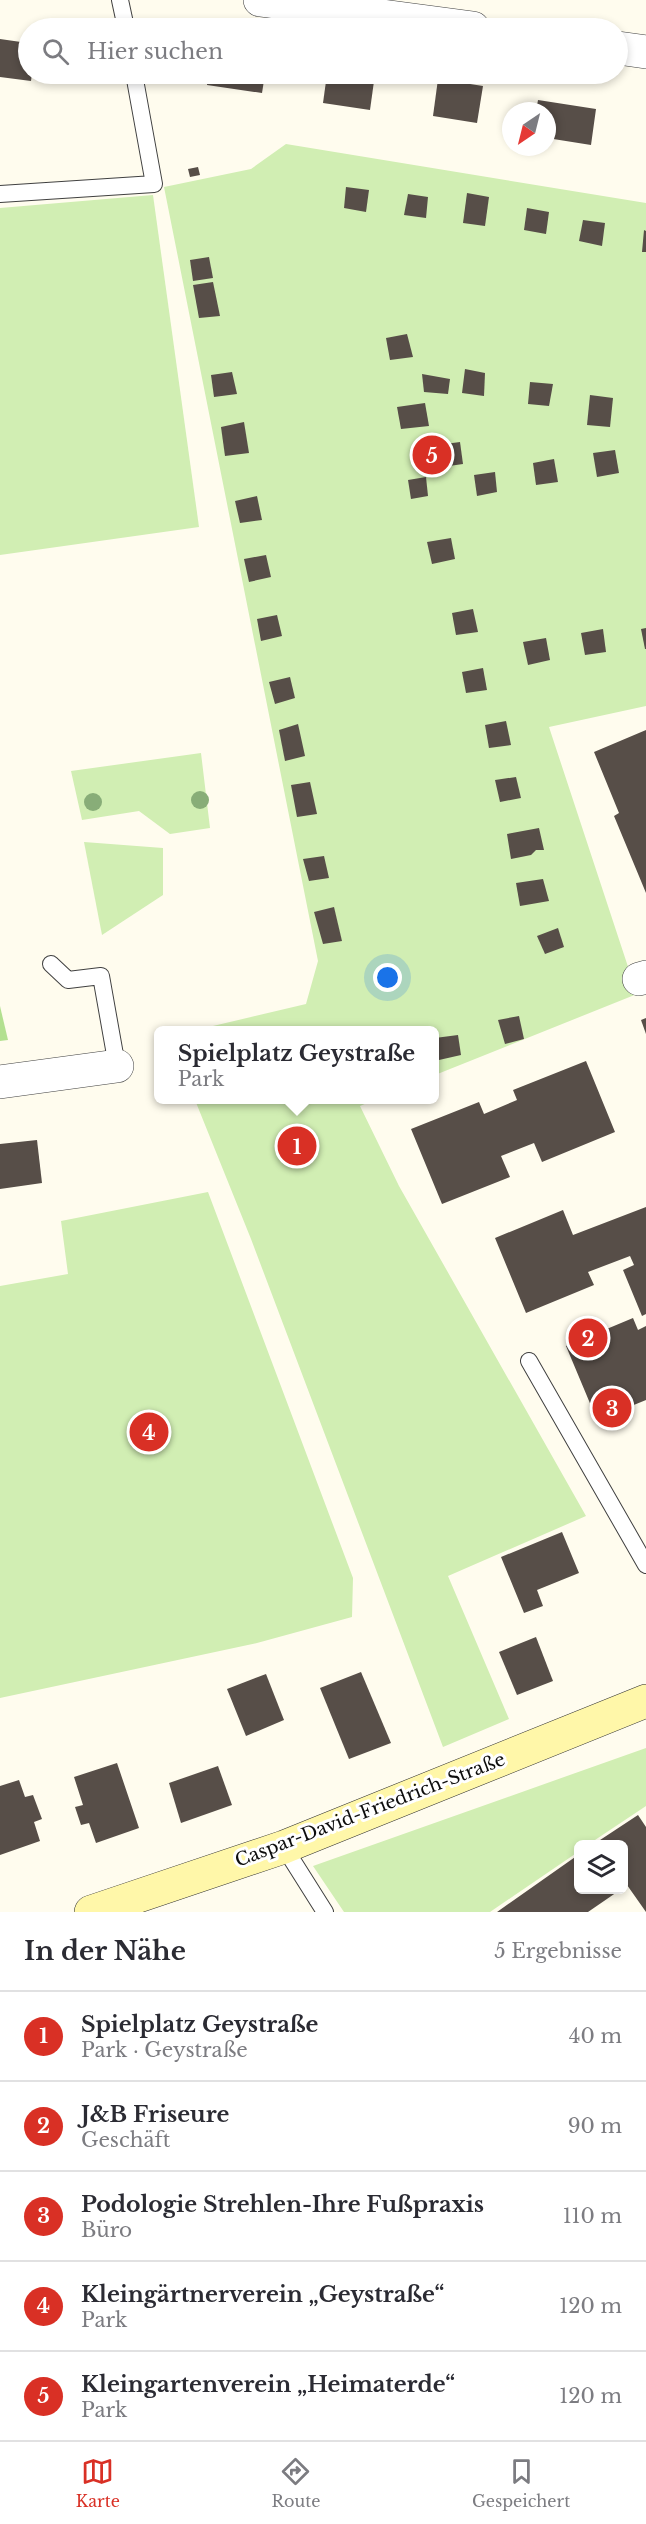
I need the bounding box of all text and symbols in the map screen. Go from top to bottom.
search box [18,18,628,84]
icon: search [39,35,72,68]
text: Hier suchen [87,38,223,65]
north arrow [502,102,556,156]
pin: 5 [412,432,452,478]
your location [373,963,402,992]
popup [154,1026,439,1104]
text: Spielplatz Geystraße [178,1040,415,1067]
text: Park [178,1067,224,1091]
pin: 1 [278,1124,316,1168]
pin: 2 [568,1316,608,1360]
pin: 3 [592,1386,632,1430]
pin: 4 [130,1410,168,1454]
street label: Caspar-David-Friedrich-Straße [232,1748,508,1872]
map controls [574,1840,628,1894]
button: layers [574,1840,628,1894]
text: In der Nähe [24,1935,186,1967]
text: 5 Ergebnisse [494,1939,622,1963]
text: Spielplatz Geystraße [81,2011,318,2038]
text: 1 [39,2024,48,2048]
text: 40 m [569,2024,622,2048]
text: Park · Geystraße [81,2038,248,2062]
text: J&B Friseure [81,2101,229,2128]
text: 2 [37,2114,50,2138]
text: 90 m [568,2114,622,2138]
text: Geschäft [81,2128,170,2152]
text: Podologie Strehlen-Ihre Fußpraxis [81,2191,484,2218]
text: 3 [37,2204,50,2228]
text: 110 m [563,2204,622,2228]
text: Büro [81,2218,132,2242]
text: Kleingärtnerverein „Geystraße“ [81,2281,445,2308]
text: 4 [37,2294,50,2318]
text: 120 m [559,2294,622,2318]
text: Park [81,2308,127,2332]
text: Kleingartenverein „Heimaterde“ [81,2371,455,2398]
text: 5 [38,2384,49,2408]
text: 120 m [559,2384,622,2408]
text: Park [81,2398,127,2422]
tab: Karte [76,2455,120,2511]
tab: Route [272,2455,320,2511]
tab: Gespeichert [472,2455,570,2511]

